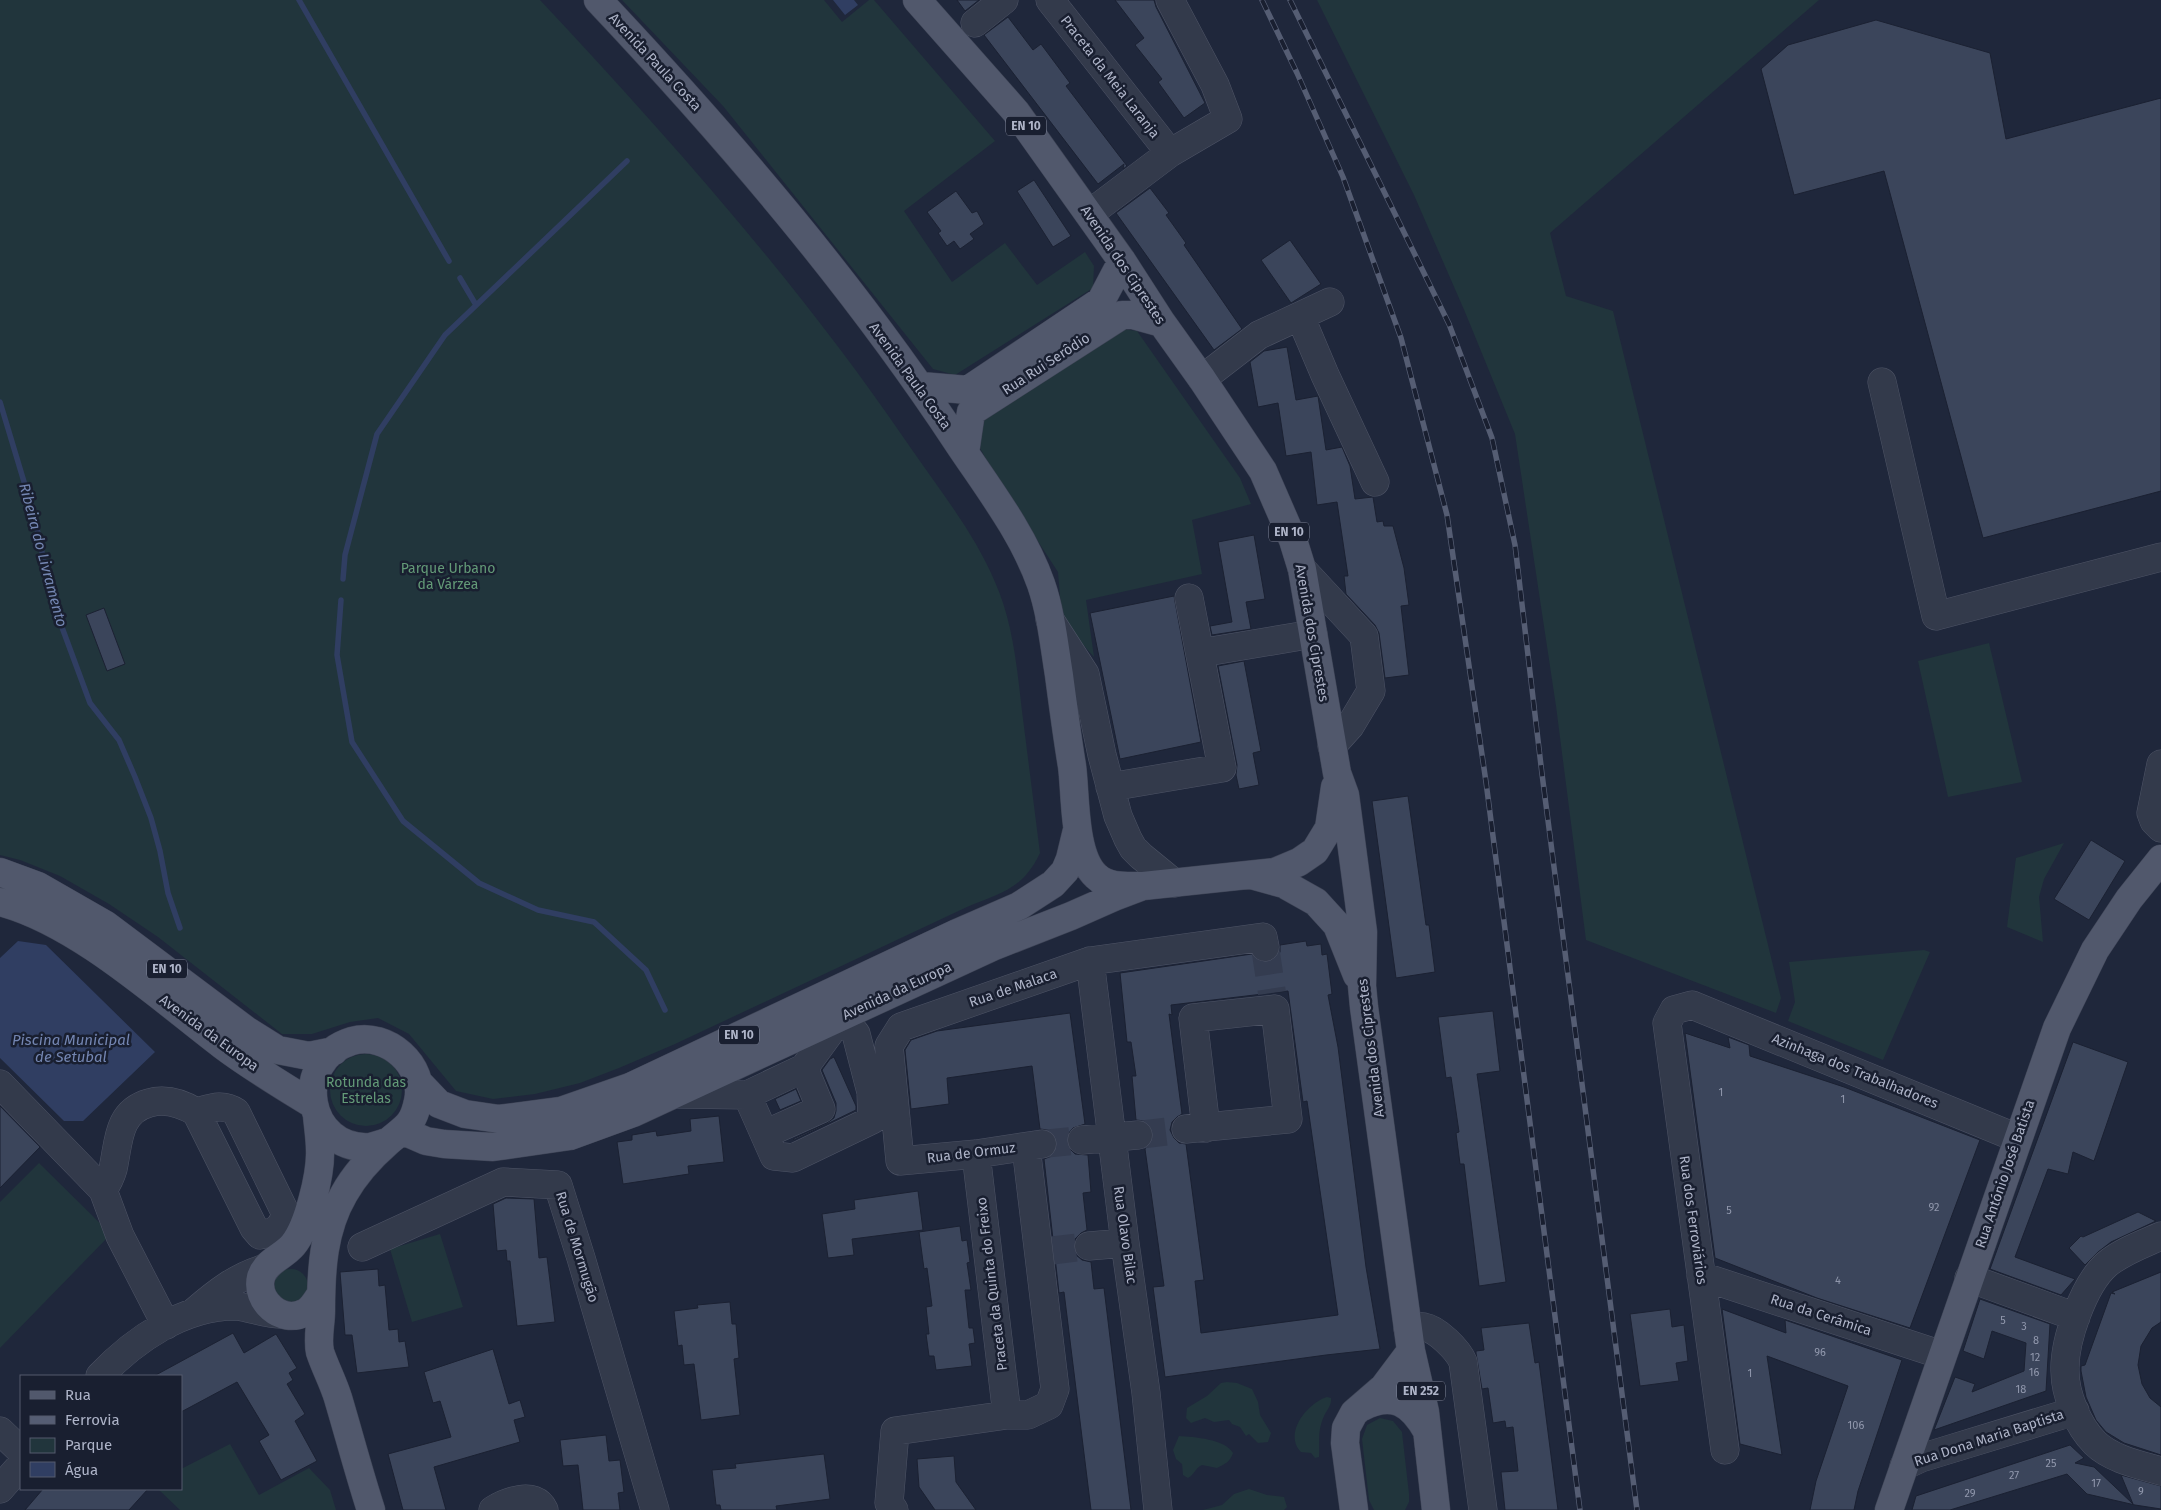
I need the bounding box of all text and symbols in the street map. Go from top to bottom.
street label: Avenida Paula Costa [605,10,705,114]
street label: Praceta da Meia Laranja [1057,12,1163,142]
road number: EN 10 [1006,116,1046,136]
street label: Avenida dos Ciprestes [1077,202,1169,328]
street label: Avenida Paula Costa [866,319,954,433]
street label: Rua Rui Serôdio [999,329,1093,399]
water label: Ribeira do Livramento [15,481,71,629]
road number: EN 10 [1269,522,1309,542]
park label: Parque Urbano da Várzea [401,560,495,593]
street label: Avenida dos Ciprestes [1292,563,1333,704]
street label: Avenida da Europa [840,958,954,1024]
road number: EN 10 [147,960,187,979]
street label: Rua de Malaca [967,965,1059,1011]
street label: Avenida dos Ciprestes [1354,977,1388,1118]
street label: Avenida da Europa [156,991,262,1075]
road number: EN 10 [719,1026,759,1044]
street label: Azinhaga dos Trabalhadores [1769,1030,1941,1112]
water label: Piscina Municipal de Setubal [12,1031,130,1066]
park label: Rotunda das Estrelas [326,1074,406,1107]
house number: 1 [1719,1086,1723,1099]
house number: 1 [1841,1093,1845,1106]
street label: Rua António José Batista [1972,1098,2038,1250]
street label: Rua de Ormuz [926,1139,1016,1167]
street label: Rua dos Ferroviários [1676,1155,1711,1286]
street label: Rua Olavo Bilac [1110,1185,1140,1285]
street label: Rua de Mormugão [552,1189,602,1305]
street label: Praceta da Quinta do Freixo [973,1196,1011,1372]
house number: 92 [1929,1201,1939,1214]
house number: 5 [1726,1204,1732,1217]
house number: 4 [1835,1274,1841,1287]
street label: Rua da Cerâmica [1768,1291,1874,1339]
house number: 5 [2000,1314,2006,1327]
house number: 3 [2021,1320,2027,1333]
house number: 8 [2033,1334,2039,1347]
house number: 96 [1814,1346,1826,1359]
house number: 12 [2030,1351,2040,1364]
house number: 16 [2029,1366,2039,1379]
house number: 1 [1748,1367,1752,1380]
legend [20,1375,182,1490]
road number: EN 252 [1397,1382,1445,1400]
house number: 18 [2016,1383,2026,1396]
text: Rua [65,1386,91,1404]
street label: Rua Dona Maria Baptista [1912,1406,2066,1470]
text: Ferrovia [65,1411,120,1429]
house number: 106 [1848,1419,1865,1432]
text: Parque [65,1436,112,1454]
house number: 25 [2046,1457,2057,1470]
text: Água [65,1461,98,1479]
house number: 27 [2009,1469,2019,1482]
house number: 17 [2091,1477,2101,1490]
house number: 9 [2138,1485,2144,1498]
house number: 29 [1964,1487,1976,1500]

